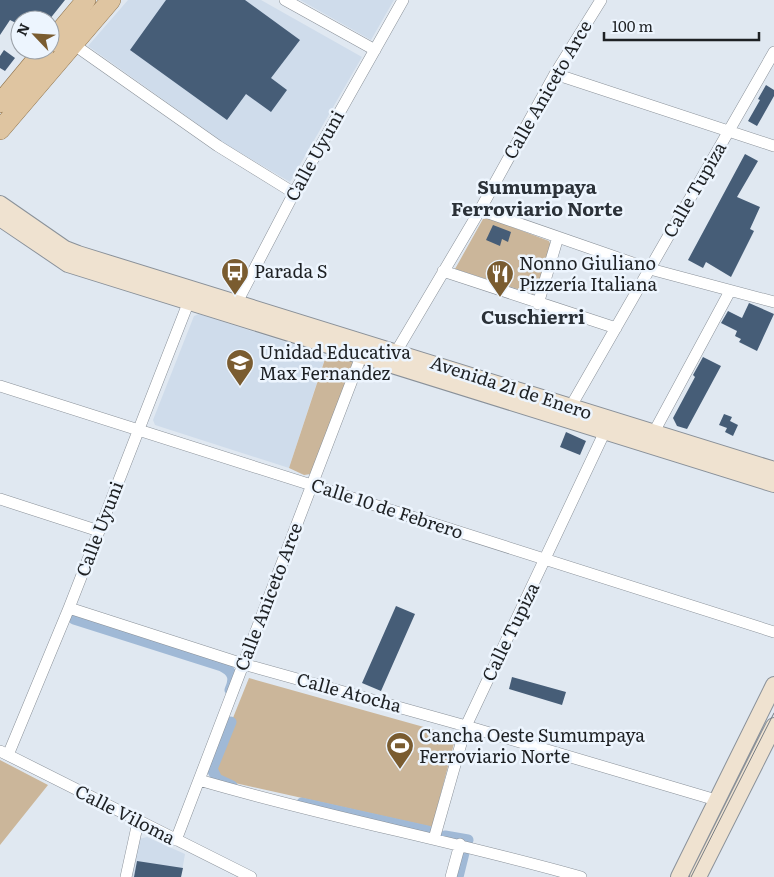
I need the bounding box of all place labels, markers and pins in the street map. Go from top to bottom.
place label: Nonno Giuliano Pizzería Italiana [519,249,658,297]
bus stop icon: Parada S [220,257,250,296]
place label: Parada S [254,257,328,284]
restaurant icon: Nonno Giuliano Pizzería Italiana [485,259,515,298]
place label: Unidad Educativa Max Fernandez [259,338,411,386]
school or university icon: Unidad Educativa Max Fernandez [225,348,255,387]
place label: Cancha Oeste Sumumpaya Ferroviario Norte [419,721,645,769]
sports icon: Cancha Oeste Sumumpaya Ferroviario Norte [385,731,415,770]

